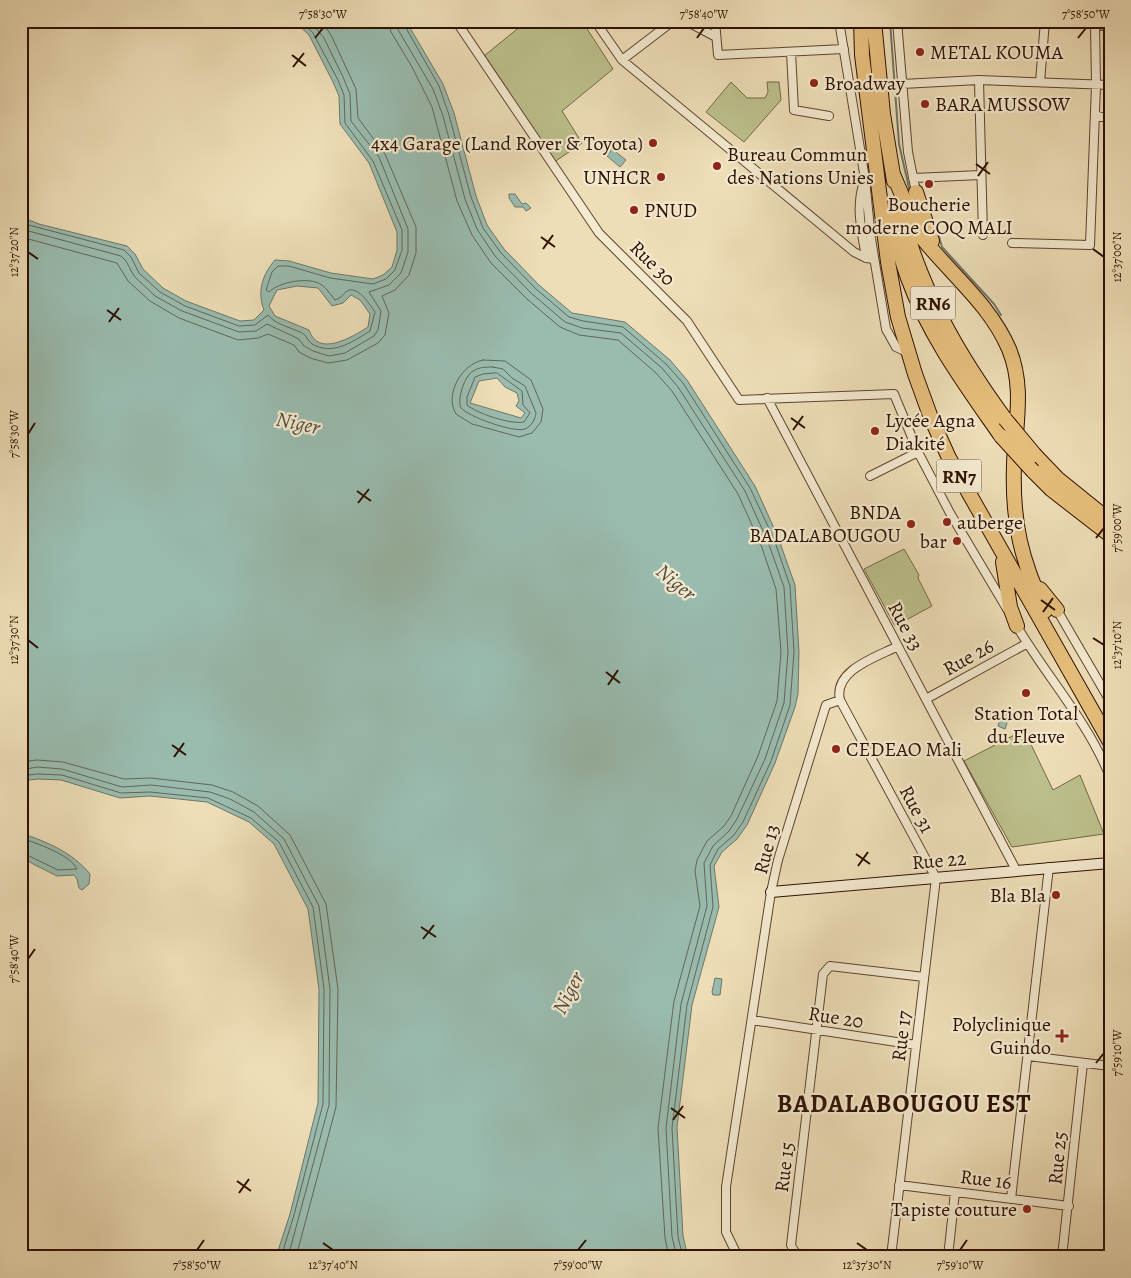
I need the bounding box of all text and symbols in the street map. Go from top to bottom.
text: 7°58'30"W [299,6,348,22]
text: 7°58'40"W [680,6,729,22]
text: 7°58'50"W [1062,6,1111,22]
place label: METAL KOUMA [930,39,1064,66]
marker: METAL KOUMA [914,46,926,58]
place label: Broadway [824,70,906,97]
marker: Broadway [808,77,820,89]
place label: BARA MUSSOW [935,91,1070,118]
marker: BARA MUSSOW [919,98,931,110]
place label: 4x4 Garage (Land Rover & Toyota) [371,130,643,157]
marker: 4x4 Garage (Land Rover & Toyota) [647,137,659,149]
place label: Bureau Commun des Nations Unies [727,141,874,191]
marker: Bureau Commun des Nations Unies [711,160,723,172]
place label: UNHCR [583,164,652,191]
marker: UNHCR [655,171,667,183]
marker: Boucherie moderne COQ MALI [923,178,935,190]
place label: Boucherie moderne COQ MALI [845,191,1013,241]
place label: PNUD [644,197,697,224]
marker: PNUD [628,204,640,216]
text: 12°37'20"N [6,227,22,277]
text: 12°37'00"N [1109,231,1125,282]
street label: Rue 30 [624,235,681,292]
road number: RN6 [910,286,956,320]
water label: Niger [274,405,323,441]
place label: Lycée Agna Diakité [885,407,976,457]
text: 7°58'30"W [6,409,22,458]
marker: Lycée Agna Diakité [869,425,881,437]
road number: RN7 [936,460,982,492]
place label: BNDA BADALABOUGOU [749,499,901,549]
text: 7°59'00"W [1109,503,1125,552]
place label: auberge [957,509,1023,536]
marker: auberge [941,516,953,528]
marker: BNDA BADALABOUGOU [905,518,917,530]
place label: bar [920,528,947,555]
marker: bar [951,535,963,547]
water label: Niger [650,557,702,607]
street label: Rue 33 [881,597,930,656]
text: 12°37'30"N [6,615,22,665]
text: 12°37'10"N [1109,620,1125,669]
street label: Rue 26 [938,633,998,682]
marker: Station Total du Fleuve [1020,687,1032,699]
place label: Station Total du Fleuve [974,700,1078,750]
place label: CEDEAO Mali [846,736,962,763]
marker: CEDEAO Mali [830,743,842,755]
street label: Rue 31 [893,781,940,838]
street label: Rue 13 [747,821,786,877]
street label: Rue 22 [911,845,968,876]
place label: Bla Bla [990,882,1047,909]
marker: Bla Bla [1050,889,1062,901]
text: 7°58'40"W [6,934,22,983]
water label: Niger [546,966,591,1019]
street label: Rue 20 [806,1000,865,1035]
street label: Rue 17 [885,1009,918,1063]
place label: Polyclinique Guindo [952,1011,1051,1061]
marker: Polyclinique Guindo [1055,1029,1069,1043]
text: 7°59'10"W [1109,1029,1125,1076]
district label: BADALABOUGOU EST [777,1087,1031,1121]
street label: Rue 25 [1041,1130,1074,1186]
street label: Rue 15 [768,1140,801,1194]
street label: Rue 16 [959,1163,1013,1196]
place label: Tapiste couture [891,1196,1017,1223]
marker: Tapiste couture [1021,1203,1033,1215]
text: 7°58'50"W [173,1257,222,1273]
text: 12°37'40"N [308,1257,358,1273]
text: 7°59'00"W [554,1257,603,1273]
text: 12°37'30"N [842,1257,892,1273]
text: 7°59'10"W [937,1257,984,1273]

